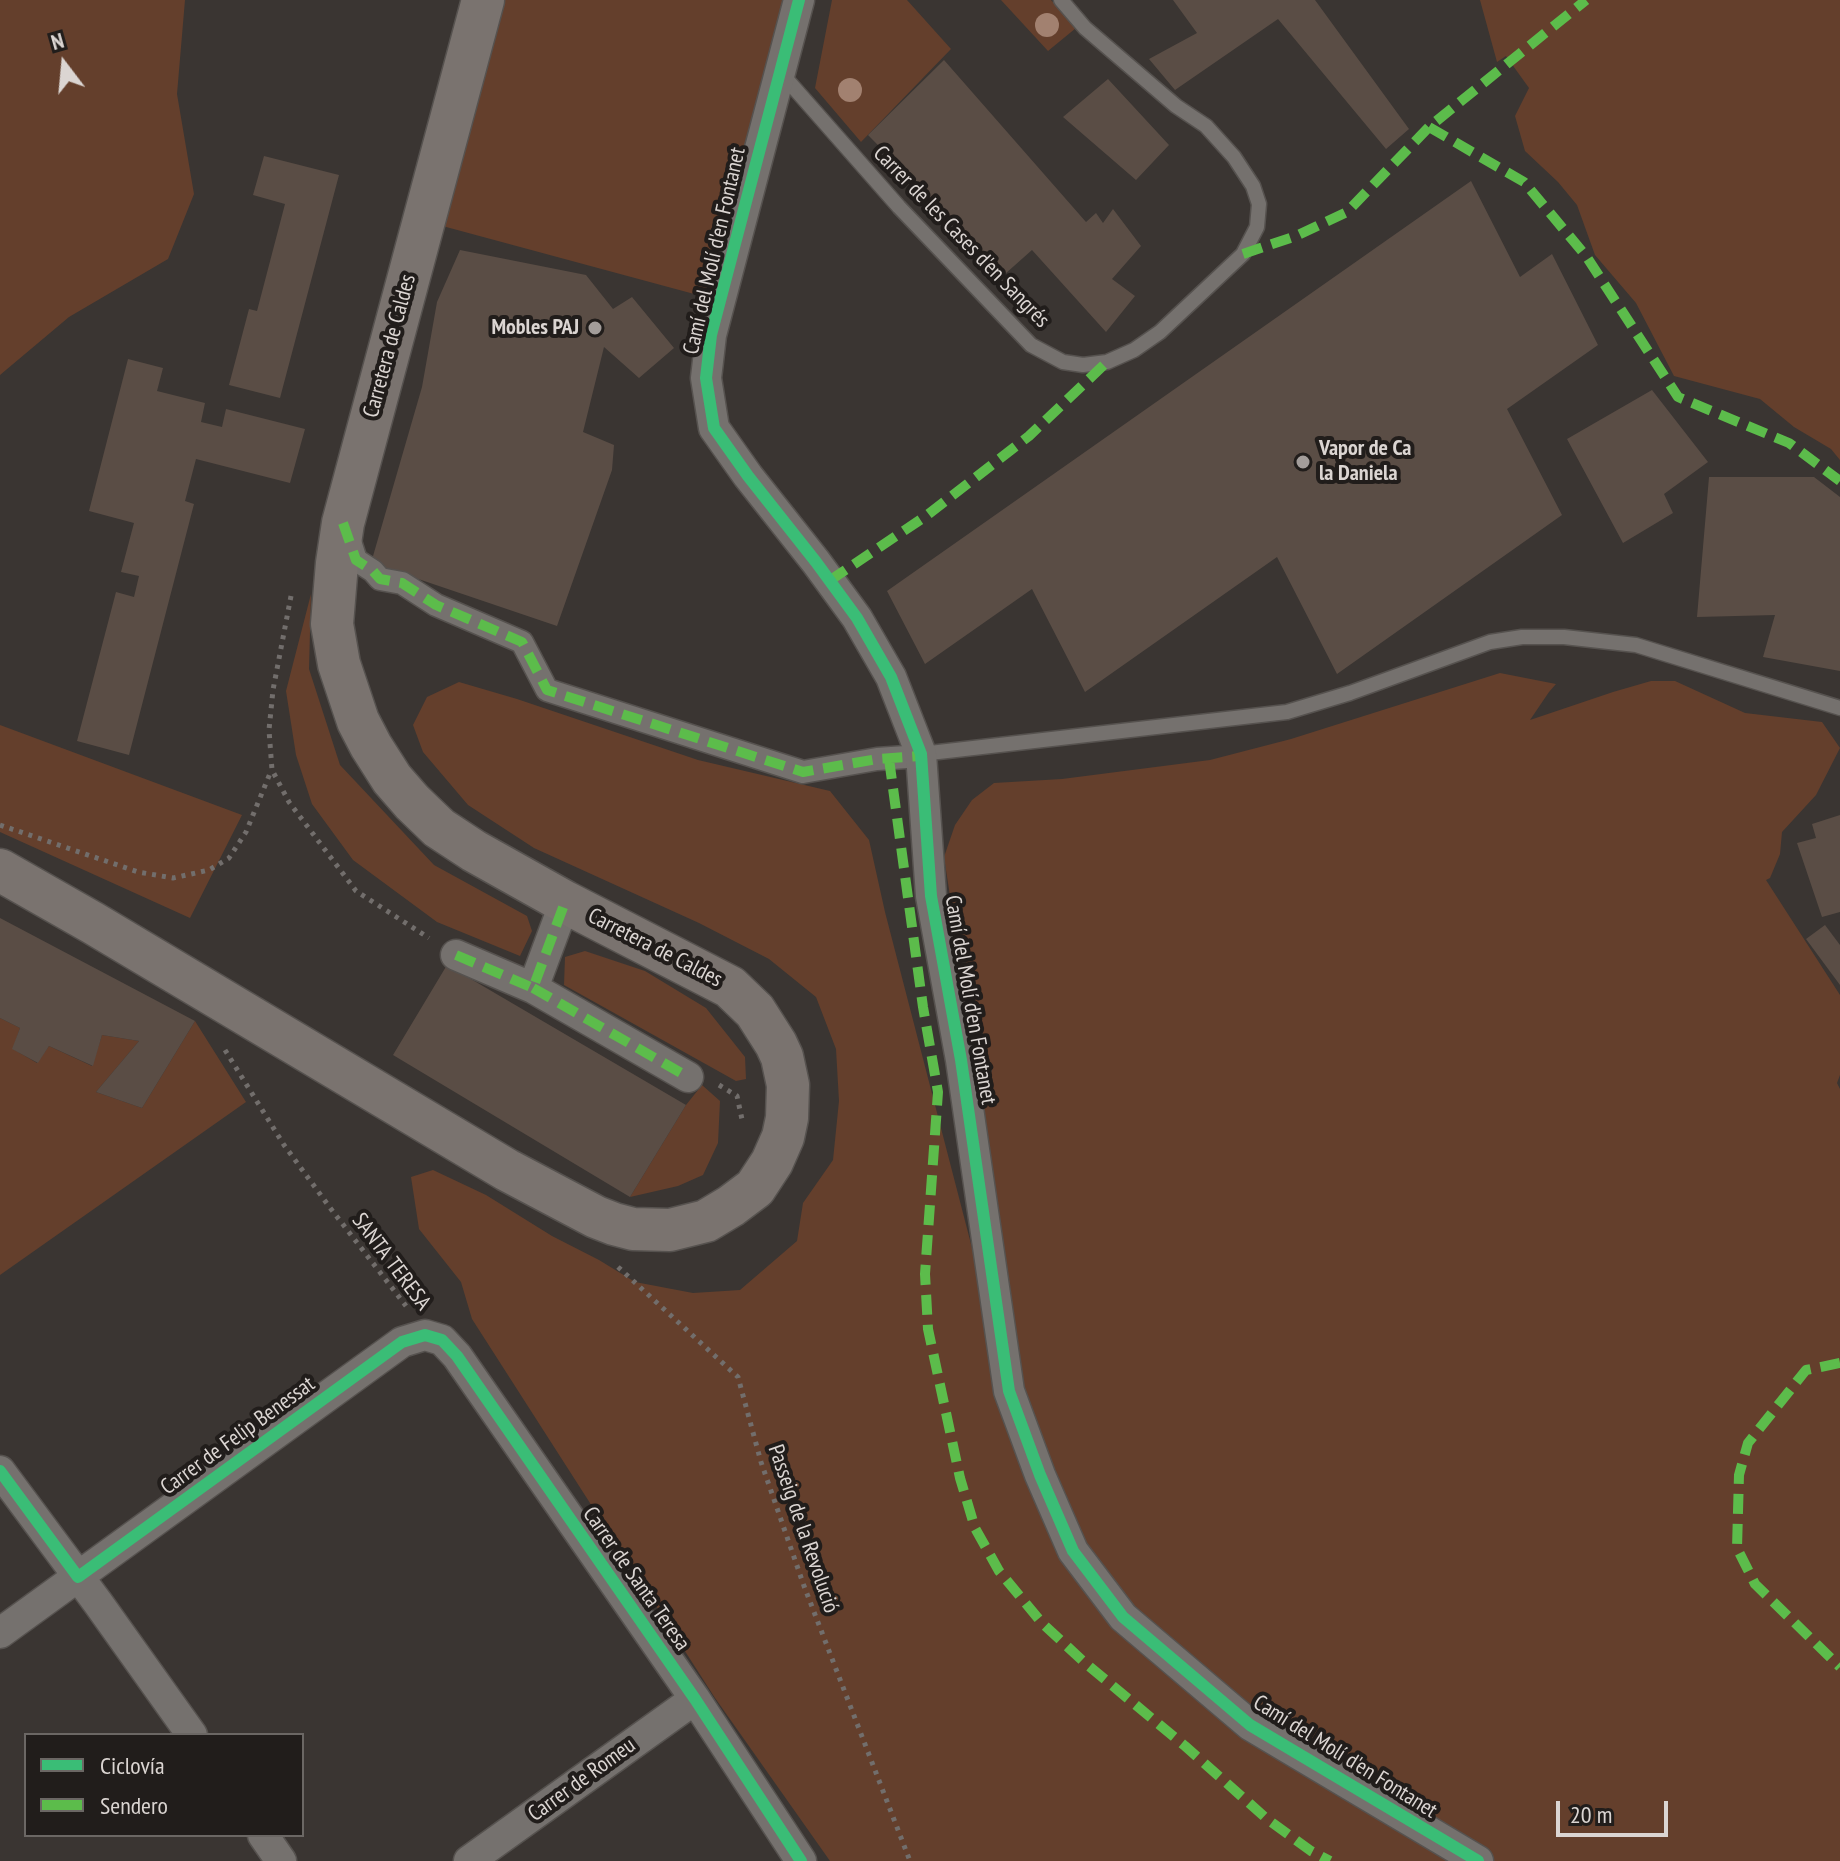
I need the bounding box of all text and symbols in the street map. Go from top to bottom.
north arrow [24,24,104,104]
text: N [48,26,67,56]
street label: Carrer de les Cases d'en Sangrés [867,141,1055,333]
street label: Camí del Molí d'en Fontanet [678,145,752,357]
street label: Carretera de Caldes [358,271,422,421]
place label: Mobles PAJ [491,315,579,341]
marker: Mobles PAJ [586,319,604,337]
place label: Vapor de Ca la Daniela [1319,436,1411,488]
marker: Vapor de Ca la Daniela [1294,453,1312,471]
street label: Camí del Molí d'en Fontanet [939,893,1001,1107]
street label: Carretera de Caldes [583,903,727,993]
street label: SANTA TERESA [346,1208,436,1316]
street label: Carrer de Felip Benessat [156,1371,320,1501]
street label: Passeig de la Revolució [762,1441,844,1617]
street label: Carrer de Santa Teresa [577,1502,695,1656]
street label: Camí del Molí d'en Fontanet [1248,1690,1442,1824]
street label: Carrer de Romeu [523,1732,641,1828]
legend [24,1733,304,1837]
text: Ciclovía [100,1750,165,1781]
scale bar [1560,1785,1672,1835]
text: Sendero [100,1790,168,1821]
text: 20 m [1570,1799,1612,1830]

